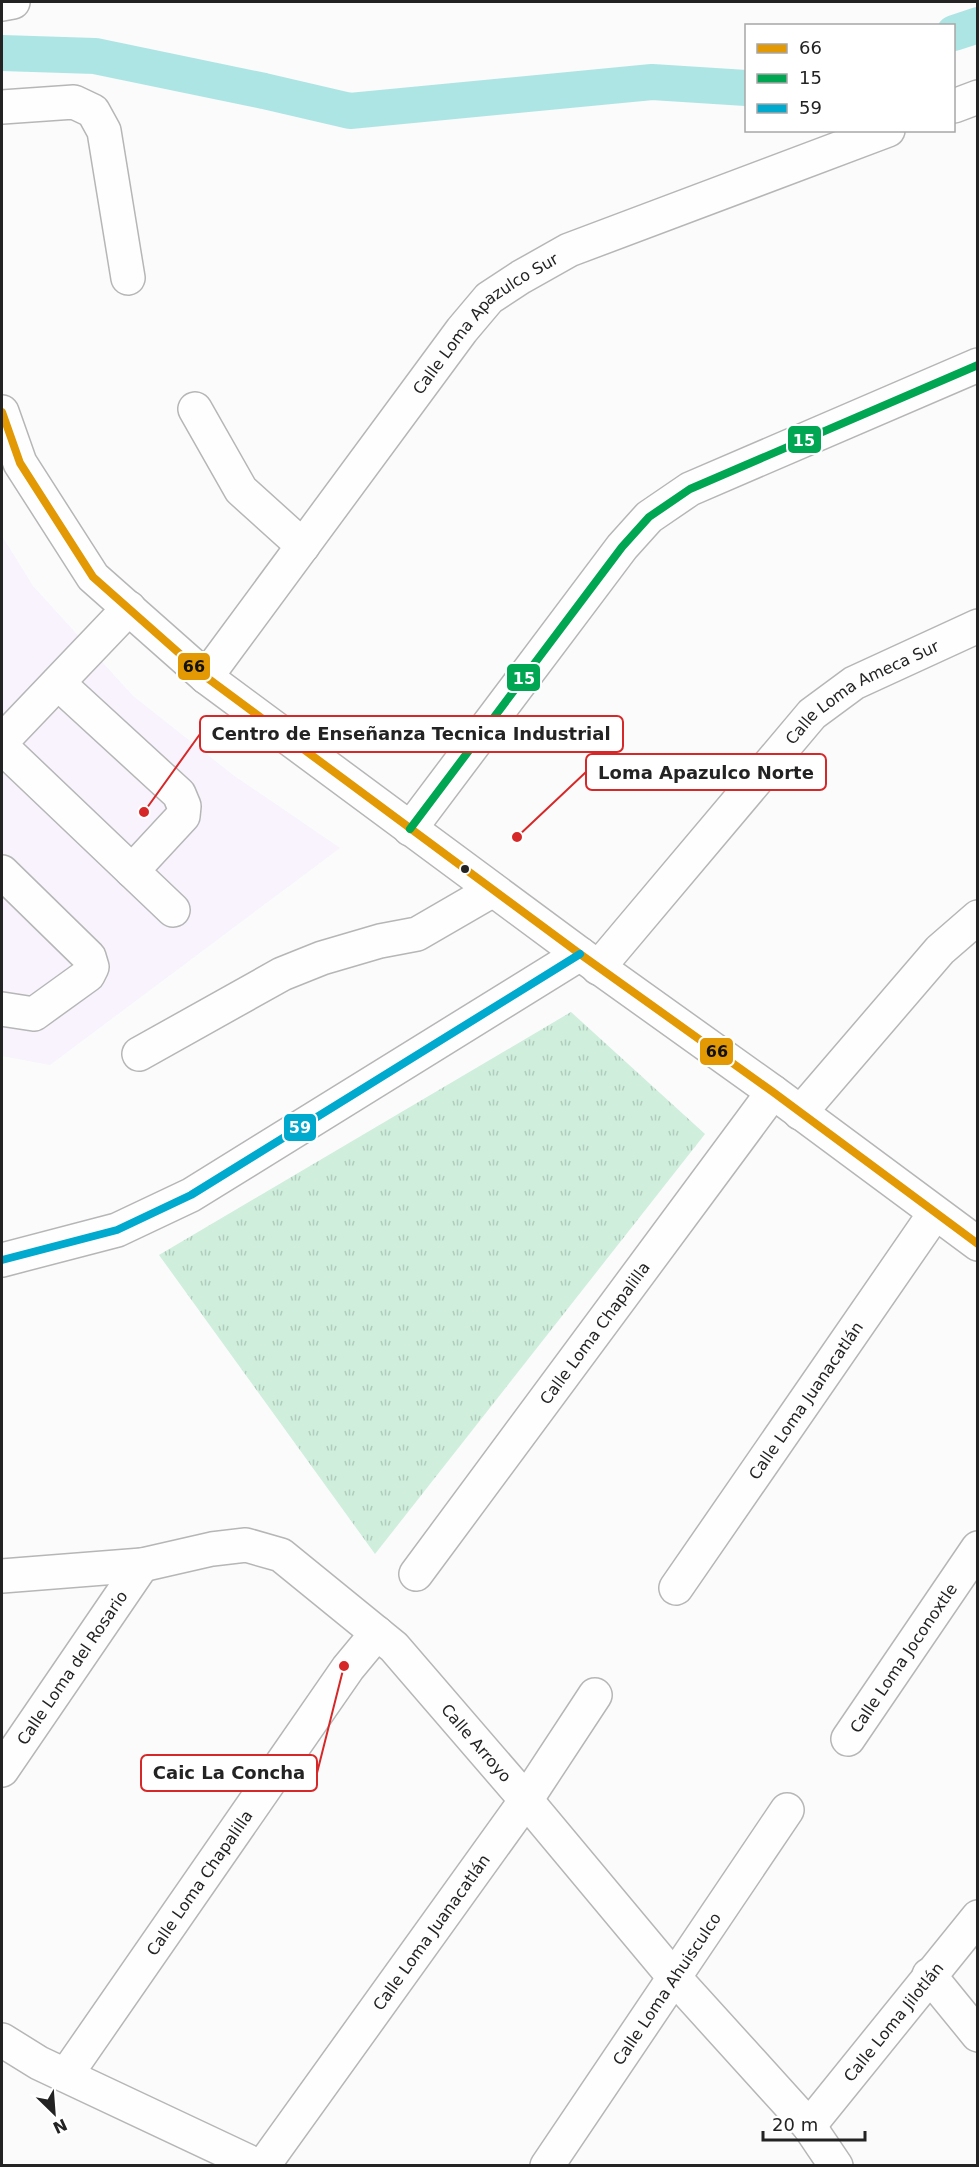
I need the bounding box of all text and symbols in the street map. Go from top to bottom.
legend [745,24,955,132]
text: 66 [799,37,822,58]
text: 15 [799,67,822,88]
text: 59 [799,97,822,118]
street label: Calle Loma Apazulco Sur [408,249,562,398]
line badge: 15 [787,425,822,454]
text: 15 [793,431,815,450]
street label: Calle Loma Ameca Sur [781,636,942,748]
line badge: 66 [177,652,211,681]
text: 66 [183,657,205,676]
line badge: 15 [506,663,541,692]
text: 15 [513,669,535,688]
callout: Centro de Enseñanza Tecnica Industrial [200,716,623,752]
text: Centro de Enseñanza Tecnica Industrial [211,723,611,744]
callout: Loma Apazulco Norte [586,754,826,790]
text: Loma Apazulco Norte [598,762,814,783]
unlabelled marker [459,863,471,875]
line badge: 66 [699,1037,734,1066]
text: 66 [706,1042,728,1061]
line badge: 59 [283,1113,317,1142]
text: 59 [289,1118,311,1137]
street label: Calle Loma Chapalilla [536,1258,654,1408]
street label: Calle Loma Juanacatlán [744,1318,867,1483]
street label: Calle Loma Joconoxtle [846,1580,961,1736]
street label: Calle Loma del Rosario [13,1587,131,1748]
street label: Calle Arroyo [438,1700,516,1786]
callout: Caic La Concha [141,1755,317,1791]
text: Caic La Concha [153,1762,305,1783]
street label: Calle Loma Chapalilla [142,1806,256,1959]
street label: Calle Loma Juanacatlán [369,1850,494,2014]
street label: Calle Loma Ahuisculco [608,1909,725,2068]
street label: Calle Loma Jilotlán [839,1958,947,2085]
north arrow [24,2083,84,2143]
scale bar [763,2104,865,2142]
text: 20 m [772,2114,818,2135]
text: N [50,2115,70,2138]

